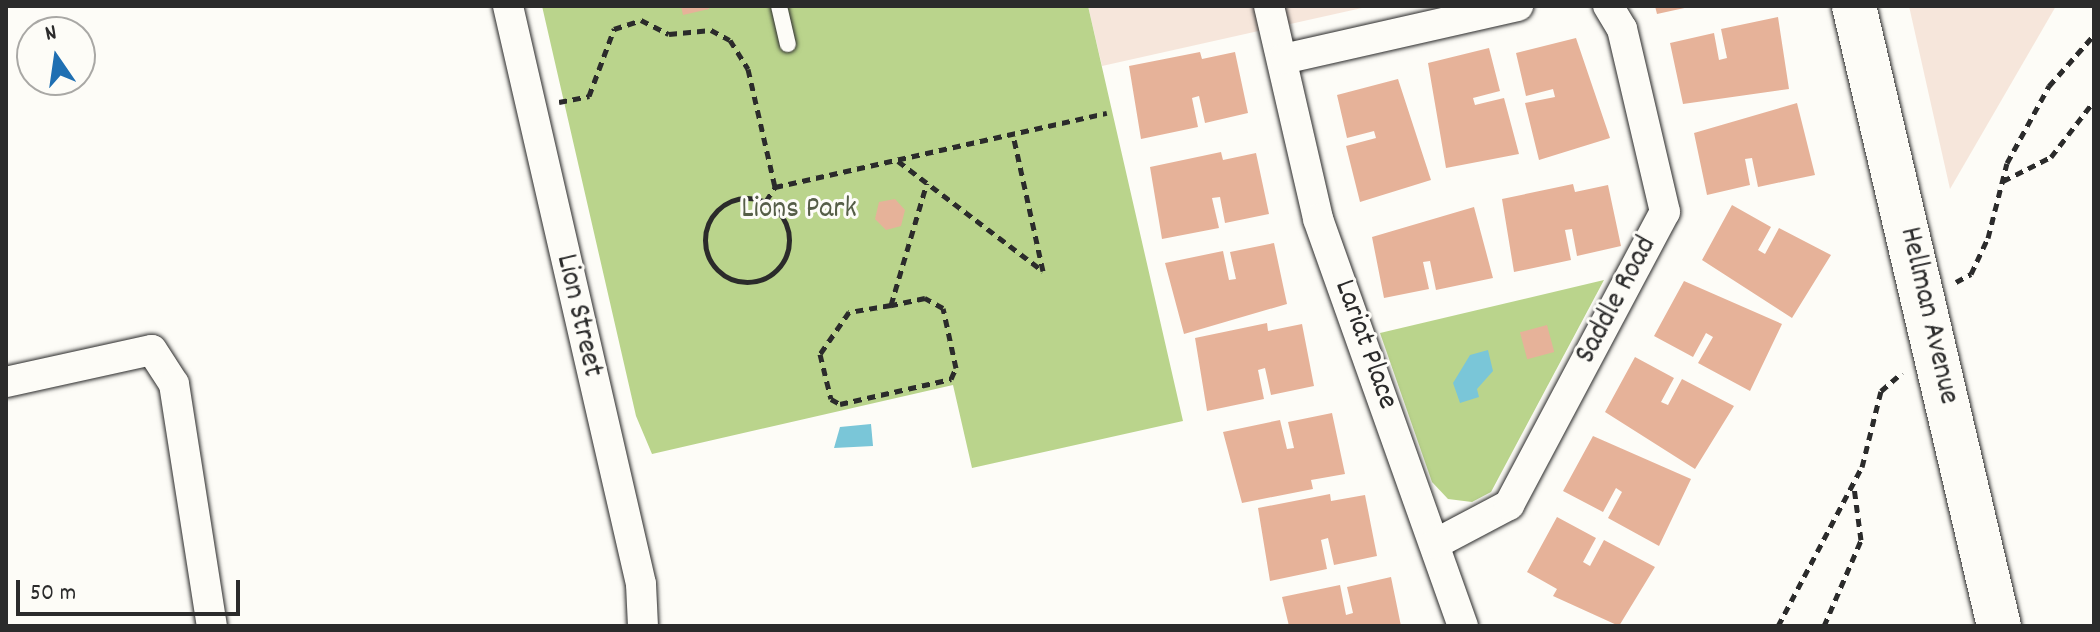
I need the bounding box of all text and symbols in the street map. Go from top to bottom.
north arrow [16,16,96,96]
text: N [42,18,60,50]
park label: Lions Park [741,193,857,229]
street label: Hellman Avenue [1889,224,1965,408]
street label: Saddle Road [1570,231,1666,371]
street label: Lion Street [545,251,609,381]
street label: Lariat Place [1324,275,1404,415]
scale bar [20,564,244,614]
text: 50 m [30,577,76,611]

